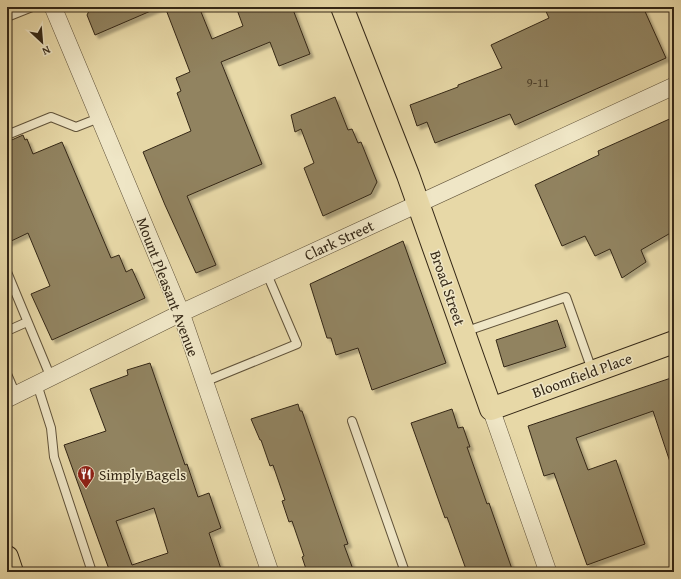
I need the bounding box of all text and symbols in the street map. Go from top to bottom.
north arrow [22,22,62,62]
text: N [39,42,53,60]
house number: 9-11 [526,73,550,92]
street label: Mount Pleasant Avenue [132,214,204,360]
street label: Clark Street [301,214,378,265]
street label: Broad Street [425,247,471,329]
street label: Bloomfield Place [529,347,635,403]
restaurant icon: Simply Bagels [76,464,96,489]
place label: Simply Bagels [99,464,186,485]

